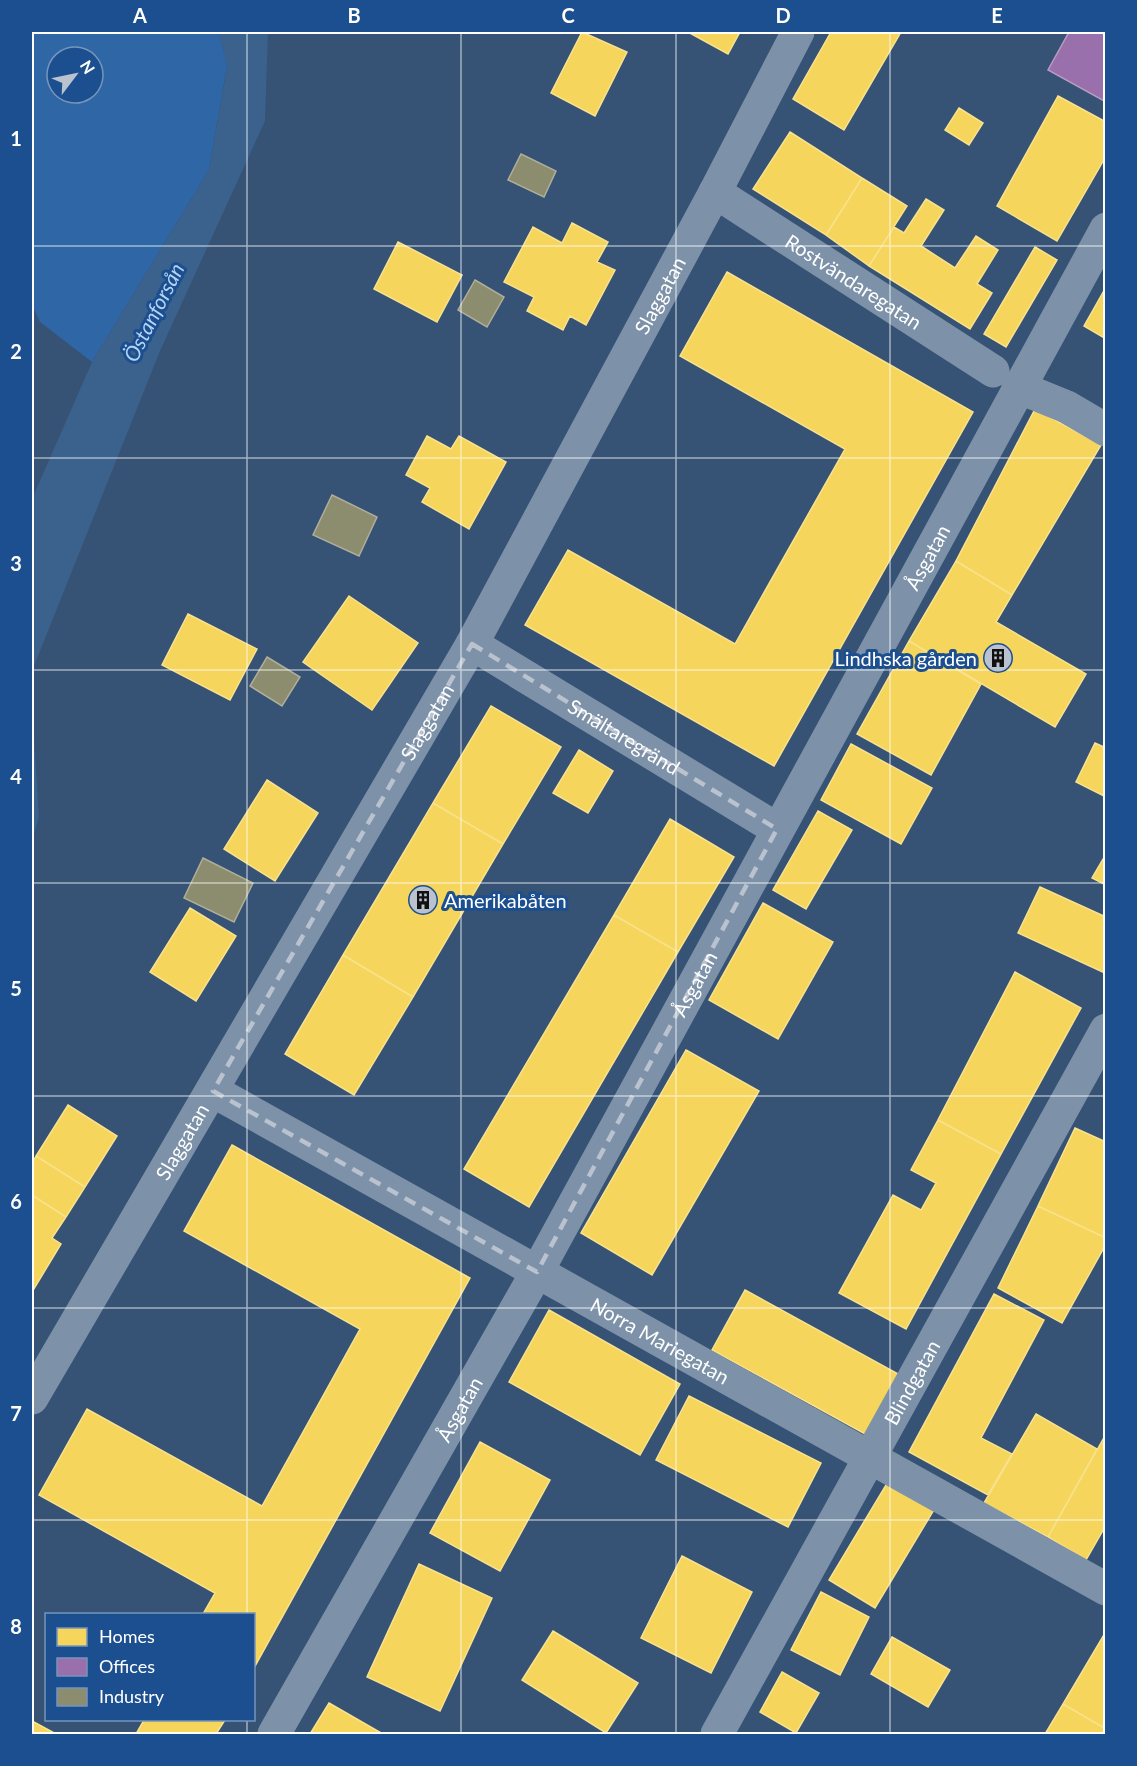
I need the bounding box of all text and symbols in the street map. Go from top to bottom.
text: A [132,3,147,27]
text: B [347,3,361,27]
text: C [561,3,575,27]
text: D [775,3,791,27]
text: E [991,3,1003,27]
north arrow [45,45,105,105]
text: N [77,57,99,77]
text: 1 [10,126,22,150]
street label: Rostvändaregatan [781,229,926,334]
street label: Slaggatan [629,252,690,338]
water label: Östanforsån [117,258,189,366]
text: 2 [10,339,22,363]
street label: Åsgatan [900,520,954,594]
text: 3 [10,551,22,575]
building icon: Lindhska gården [982,642,1014,674]
place label: Lindhska gården [834,646,977,670]
street label: Slaggatan [395,679,458,764]
street label: Smältaregränd [564,693,684,779]
text: 4 [10,764,22,788]
building icon: Amerikabåten [407,884,439,916]
place label: Amerikabåten [444,888,567,912]
street label: Åsgatan [667,947,722,1020]
text: 5 [10,976,22,1000]
street label: Slaggatan [150,1099,213,1184]
text: 6 [10,1189,22,1213]
street label: Norra Mariegatan [587,1292,734,1389]
street label: Blindgatan [878,1336,944,1429]
street label: Åsgatan [431,1372,487,1446]
text: 7 [10,1401,22,1425]
legend [45,1613,255,1721]
text: 8 [10,1614,22,1638]
text: Homes [99,1625,155,1647]
text: Offices [99,1655,155,1677]
text: Industry [99,1685,165,1707]

